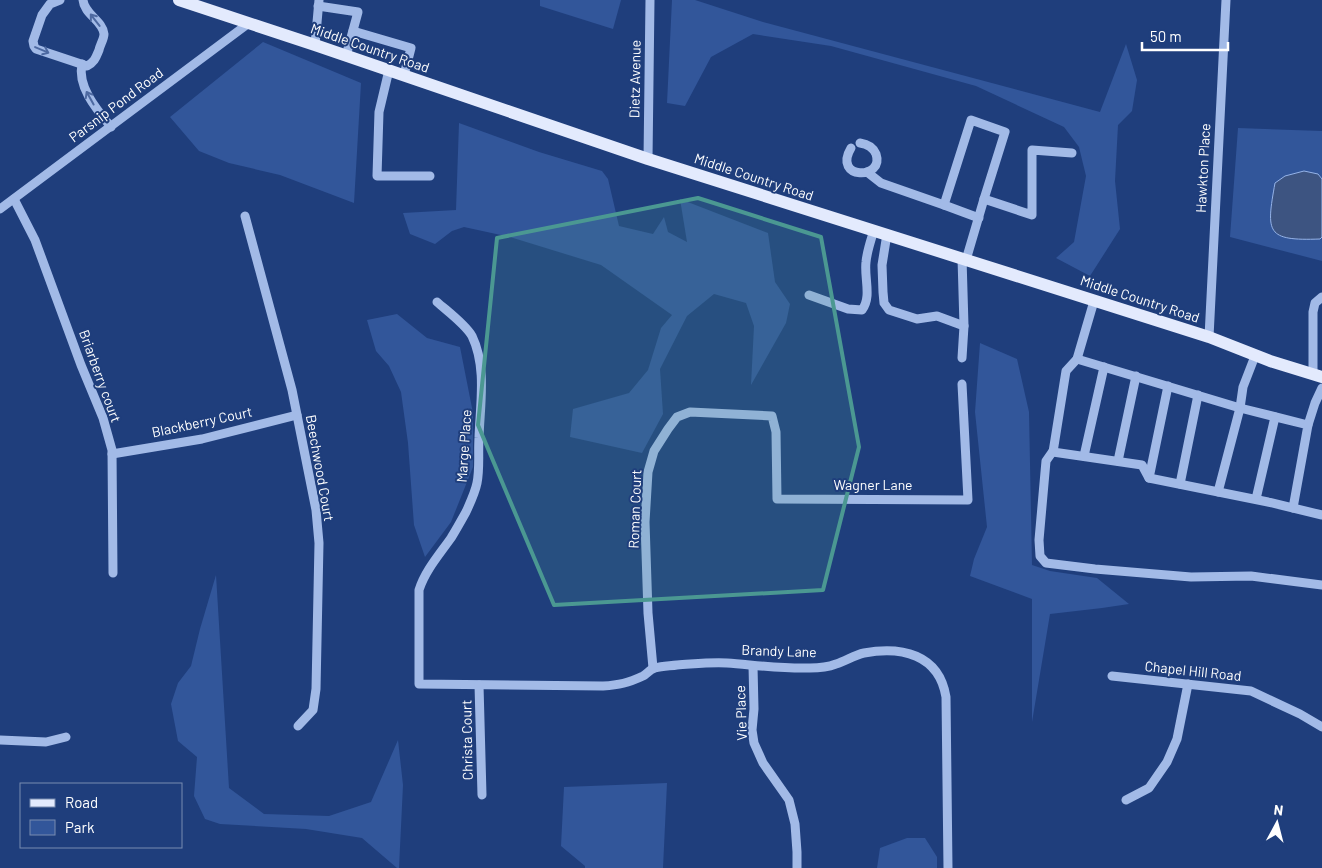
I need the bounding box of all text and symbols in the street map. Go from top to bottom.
one-way arrow [90,14,101,27]
street label: Middle Country Road [309,19,432,76]
scale bar [1142,20,1228,52]
text: 50 m [1150,27,1182,45]
street label: Dietz Avenue [625,40,644,118]
one-way arrow [34,46,49,55]
street label: Parsnip Pond Road [65,64,166,145]
one-way arrow [85,90,95,105]
street label: Hawkton Place [1192,123,1213,213]
street label: Middle Country Road [692,149,816,204]
street label: Middle Country Road [1078,271,1202,326]
street label: Briarberry court [76,327,125,424]
street label: Blackberry Court [150,403,254,440]
street label: Marge Place [452,409,475,483]
street label: Beechwood Court [303,413,338,523]
street label: Roman Court [625,469,644,549]
street label: Wagner Lane [833,476,913,493]
street label: Brandy Lane [741,641,817,660]
street label: Chapel Hill Road [1144,657,1242,684]
street label: Vie Place [731,685,750,741]
street label: Christa Court [457,700,476,780]
legend [20,783,182,848]
text: Road [65,793,98,811]
north arrow [1252,798,1302,848]
text: N [1273,801,1284,819]
text: Park [65,818,95,836]

